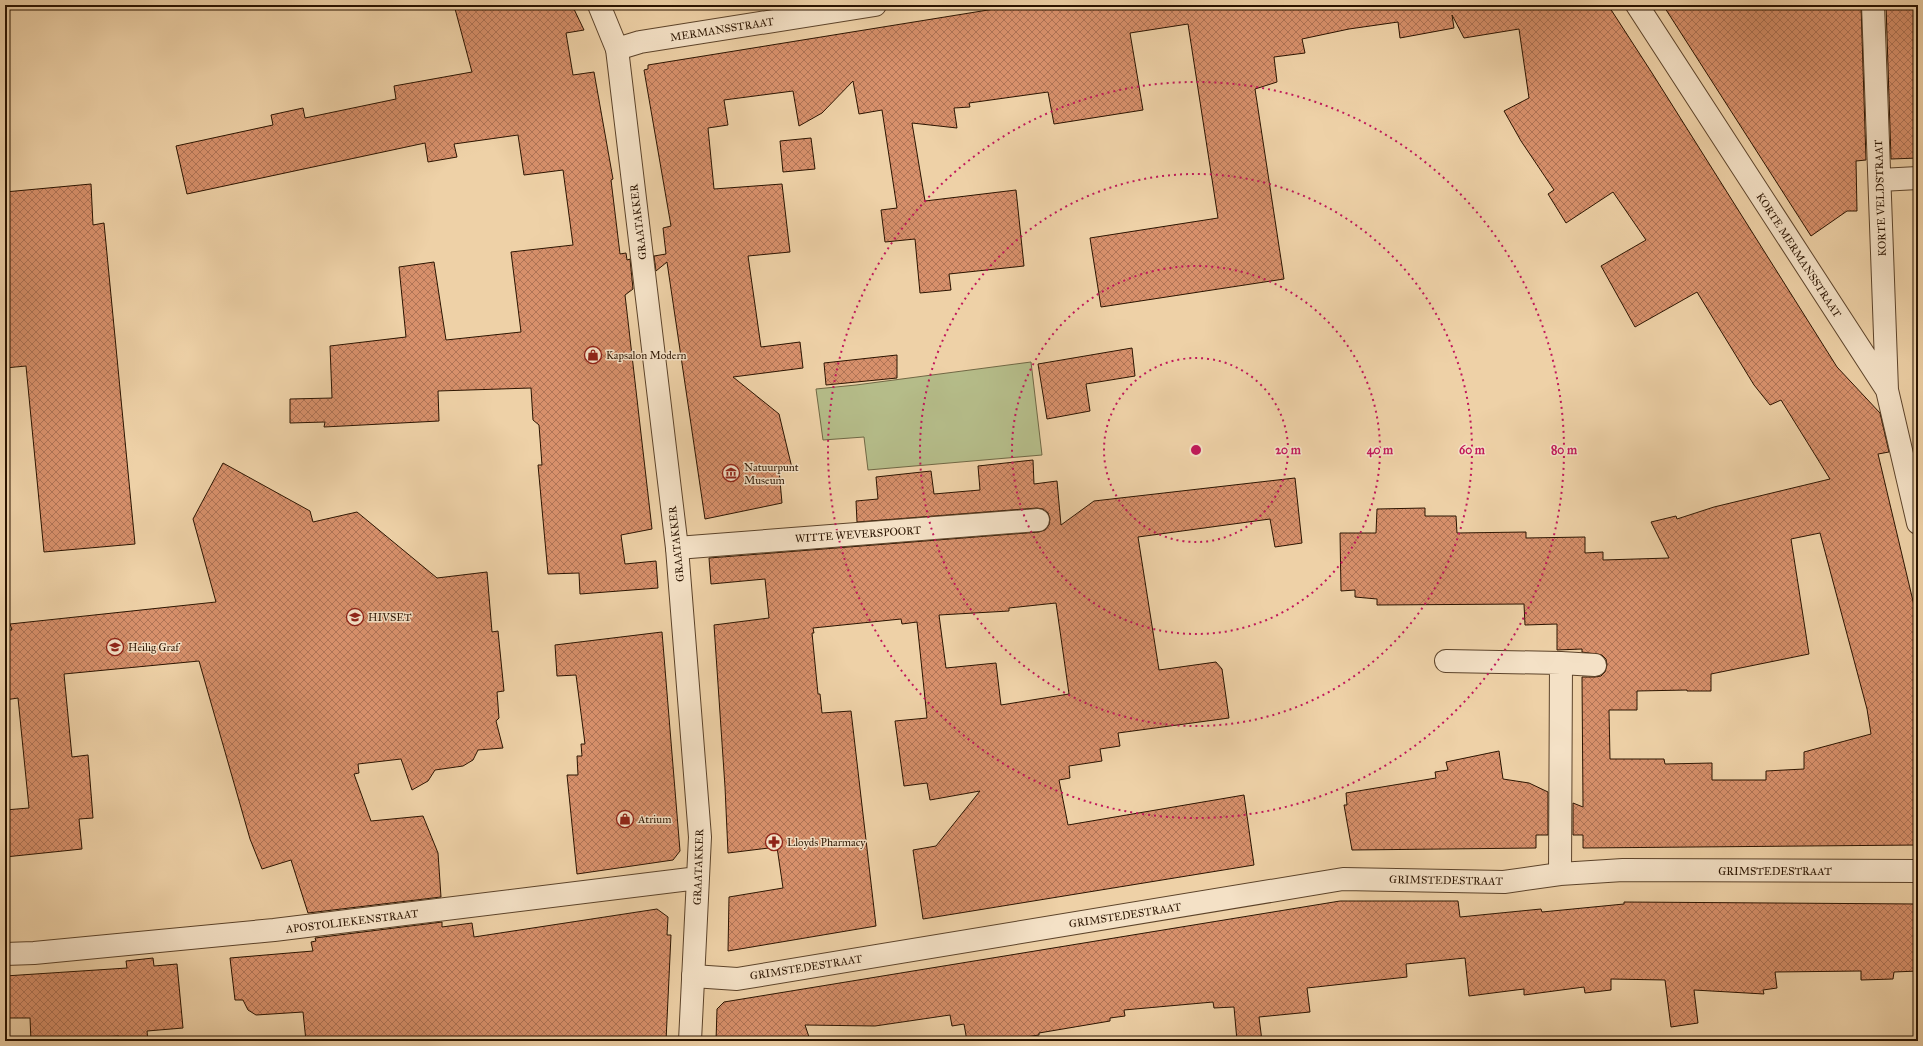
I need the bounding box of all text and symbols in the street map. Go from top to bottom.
street label: MERMANSSTRAAT [669,15,775,44]
street label: KORTE VELDSTRAAT [1872,139,1889,257]
street label: GRAATAKKER [627,183,650,261]
street label: KORTE MERMANSSTRAAT [1753,190,1844,320]
shop icon: Kapsalon Modern [583,345,603,365]
place label: Kapsalon Modern [606,349,687,362]
centre of rings [1189,443,1203,457]
text: 20 m [1275,443,1302,457]
text: 40 m [1367,443,1394,458]
text: 60 m [1459,443,1486,457]
text: 80 m [1551,443,1578,457]
place label: Natuurpunt Museum [744,461,799,487]
museum icon: Natuurpunt Museum [721,463,741,483]
street label: GRAATAKKER [666,505,687,583]
street label: WITTE WEVERSPOORT [794,524,922,545]
school or university icon: HIVSET [345,607,365,627]
place label: HIVSET [368,611,412,624]
school or university icon: Heilig Graf [105,637,125,657]
place label: Heilig Graf [128,641,181,654]
shop icon: Atrium [615,809,635,829]
place label: Atrium [637,813,672,826]
street label: GRAATAKKER [691,828,706,905]
pharmacy icon: Lloyds Pharmacy [764,832,784,852]
place label: Lloyds Pharmacy [787,836,866,849]
street label: GRIMSTEDESTRAAT [1718,865,1832,878]
street label: GRIMSTEDESTRAAT [1389,873,1503,888]
street label: GRIMSTEDESTRAAT [1068,900,1183,931]
street label: APOSTOLIEKENSTRAAT [284,907,420,936]
street label: GRIMSTEDESTRAAT [749,952,864,983]

